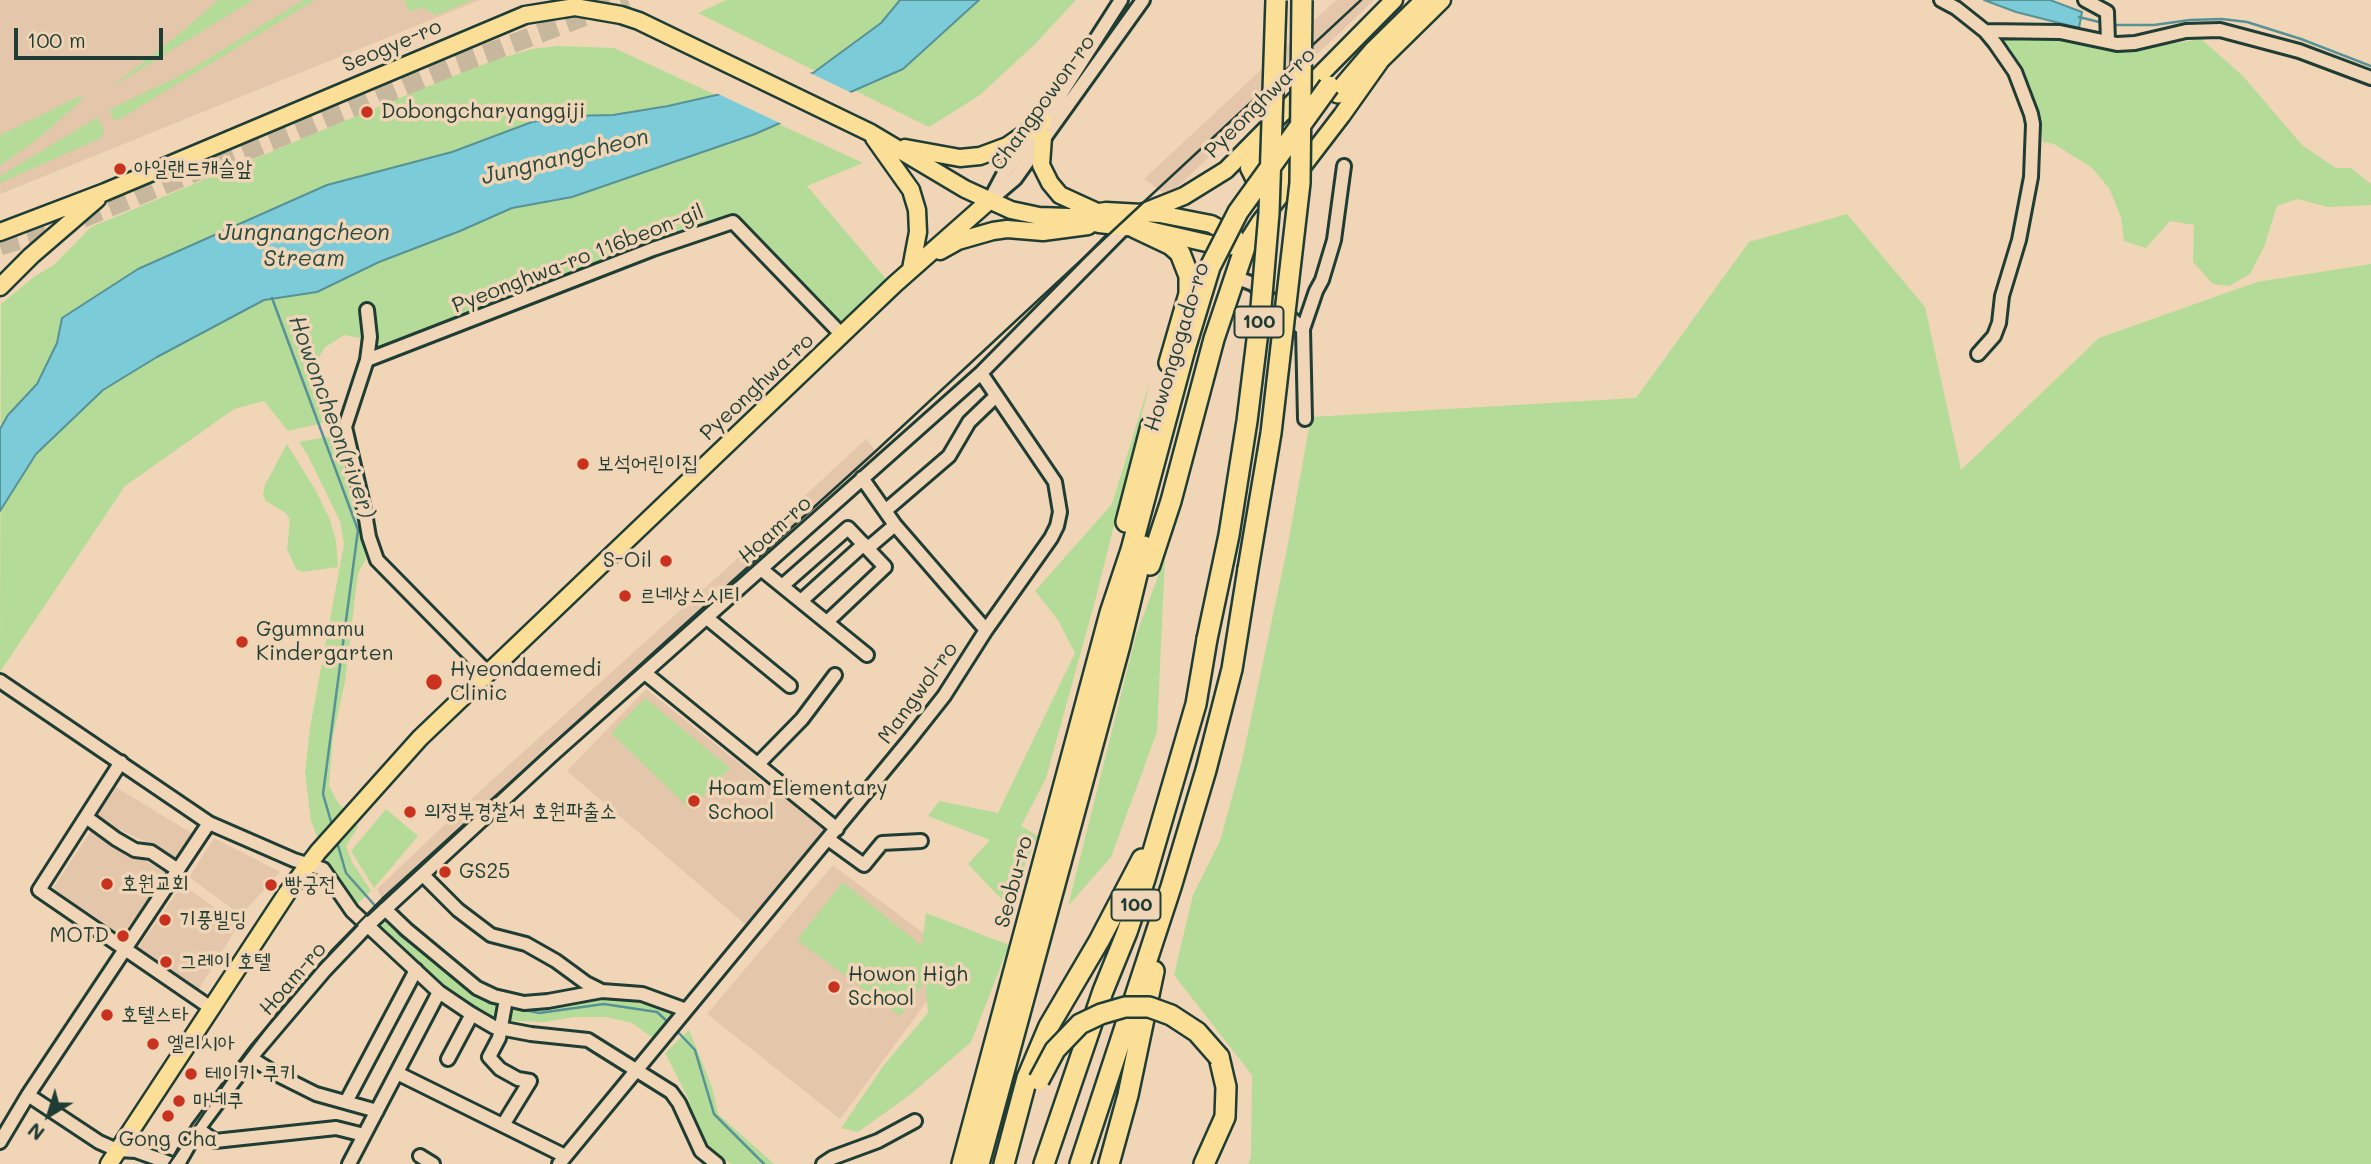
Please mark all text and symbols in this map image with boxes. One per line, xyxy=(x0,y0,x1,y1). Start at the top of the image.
scale bar xyxy=(18,14,166,58)
street label: Seogye-ro xyxy=(339,14,445,78)
text: 100 m xyxy=(27,26,86,53)
street label: Changpowon-ro xyxy=(985,30,1101,176)
street label: Pyeonghwa-ro xyxy=(1199,42,1321,164)
place label: Dobongcharyanggiji xyxy=(381,99,585,125)
marker: Dobongcharyanggiji xyxy=(359,104,375,120)
water label: Jungnangcheon xyxy=(478,123,652,191)
place label: 아일랜드캐슬앞 xyxy=(134,156,252,182)
marker: 아일랜드캐슬앞 xyxy=(112,161,128,177)
street label: Pyeonghwa-ro 116beon-gil xyxy=(449,199,707,319)
water label: Jungnangcheon Stream xyxy=(218,219,390,273)
street label: Howongogado-ro xyxy=(1139,259,1215,435)
road number: 100 xyxy=(1234,306,1284,338)
water label: Howoncheon(river) xyxy=(283,312,381,522)
street label: Pyeonghwa-ro xyxy=(695,328,819,446)
place label: 보석어린이집 xyxy=(597,451,698,477)
marker: 보석어린이집 xyxy=(575,456,591,472)
street label: Hoam-ro xyxy=(733,491,817,569)
place label: S-Oil xyxy=(603,548,652,574)
marker: S-Oil xyxy=(658,553,674,569)
place label: 르네상스시티 xyxy=(639,583,740,609)
marker: 르네상스시티 xyxy=(617,588,633,604)
place label: Ggumnamu Kindergarten xyxy=(256,617,393,667)
marker: Ggumnamu Kindergarten xyxy=(234,634,250,650)
street label: Mangwol-ro xyxy=(873,637,963,749)
place label: Hyeondaemedi Clinic xyxy=(450,657,602,707)
marker: Hyeondaemedi Clinic xyxy=(424,672,444,692)
place label: Hoam Elementary School xyxy=(708,776,887,826)
marker: Hoam Elementary School xyxy=(686,793,702,809)
place label: 의정부경찰서 호원파출소 xyxy=(424,799,617,825)
marker: 의정부경찰서 호원파출소 xyxy=(402,804,418,820)
street label: Seobu-ro xyxy=(990,833,1038,931)
place label: GS25 xyxy=(459,859,510,885)
marker: GS25 xyxy=(437,864,453,880)
place label: 호원교회 xyxy=(121,871,189,897)
place label: 빵궁전 xyxy=(285,872,336,898)
marker: 호원교회 xyxy=(99,876,115,892)
marker: 빵궁전 xyxy=(263,877,279,893)
road number: 100 xyxy=(1112,890,1160,920)
place label: 기풍빌딩 xyxy=(179,907,247,933)
marker: 기풍빌딩 xyxy=(157,912,173,928)
place label: MOTD xyxy=(50,923,109,949)
marker: MOTD xyxy=(115,928,131,944)
street label: Hoam-ro xyxy=(254,937,332,1021)
place label: 그레이 호텔 xyxy=(180,949,271,975)
marker: 그레이 호텔 xyxy=(158,954,174,970)
place label: Howon High School xyxy=(848,962,968,1012)
marker: Howon High School xyxy=(826,979,842,995)
place label: 호텔스타 xyxy=(121,1002,189,1028)
marker: 호텔스타 xyxy=(99,1007,115,1023)
place label: 엘리시아 xyxy=(167,1031,235,1057)
marker: 엘리시아 xyxy=(145,1036,161,1052)
place label: 테이키 쿠키 xyxy=(205,1061,296,1087)
marker: 테이키 쿠키 xyxy=(183,1066,199,1082)
north arrow xyxy=(14,1080,84,1150)
place label: 마네쿠 xyxy=(193,1088,244,1114)
marker: 마네쿠 xyxy=(171,1093,187,1109)
marker: Gong Cha xyxy=(160,1108,176,1124)
text: N xyxy=(22,1118,49,1146)
place label: Gong Cha xyxy=(119,1127,217,1153)

